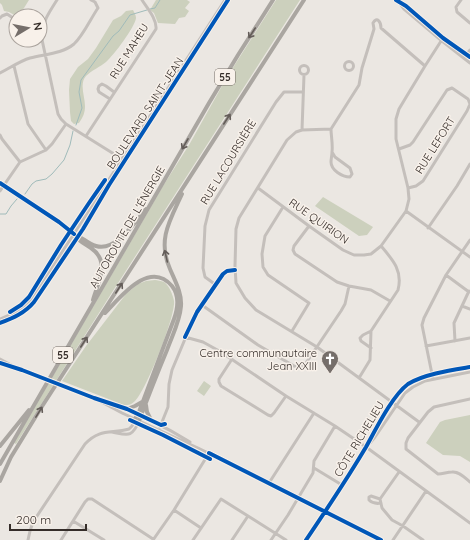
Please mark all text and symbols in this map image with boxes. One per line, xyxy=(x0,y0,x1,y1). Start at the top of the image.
north arrow xyxy=(8,8,48,48)
text: N xyxy=(30,21,45,31)
street label: RUE MAHEU xyxy=(106,21,152,81)
one-way arrow xyxy=(248,27,256,38)
street label: BOULEVARD SAINT-JEAN xyxy=(104,54,186,172)
road number: 55 xyxy=(215,69,235,85)
one-way arrow xyxy=(224,113,232,125)
street label: RUE LEFORT xyxy=(412,113,458,176)
street label: RUE LACOURSIÈRE xyxy=(197,117,259,207)
one-way arrow xyxy=(181,138,189,150)
street label: AUTOROUTE DE L'ÉNERGIE xyxy=(86,163,168,291)
street label: RUE QUIRION xyxy=(286,195,352,247)
one-way arrow xyxy=(161,250,169,263)
one-way arrow xyxy=(115,282,123,294)
one-way arrow xyxy=(80,336,88,347)
place label: Centre communautaire Jean XXIII xyxy=(200,346,317,373)
road number: 55 xyxy=(53,347,73,363)
church icon: Centre communautaire Jean XXIII xyxy=(320,349,340,374)
street label: CÔTE RICHELIEU xyxy=(331,399,387,479)
one-way arrow xyxy=(35,407,43,418)
scale bar xyxy=(10,506,86,532)
text: 200 m xyxy=(16,512,51,527)

